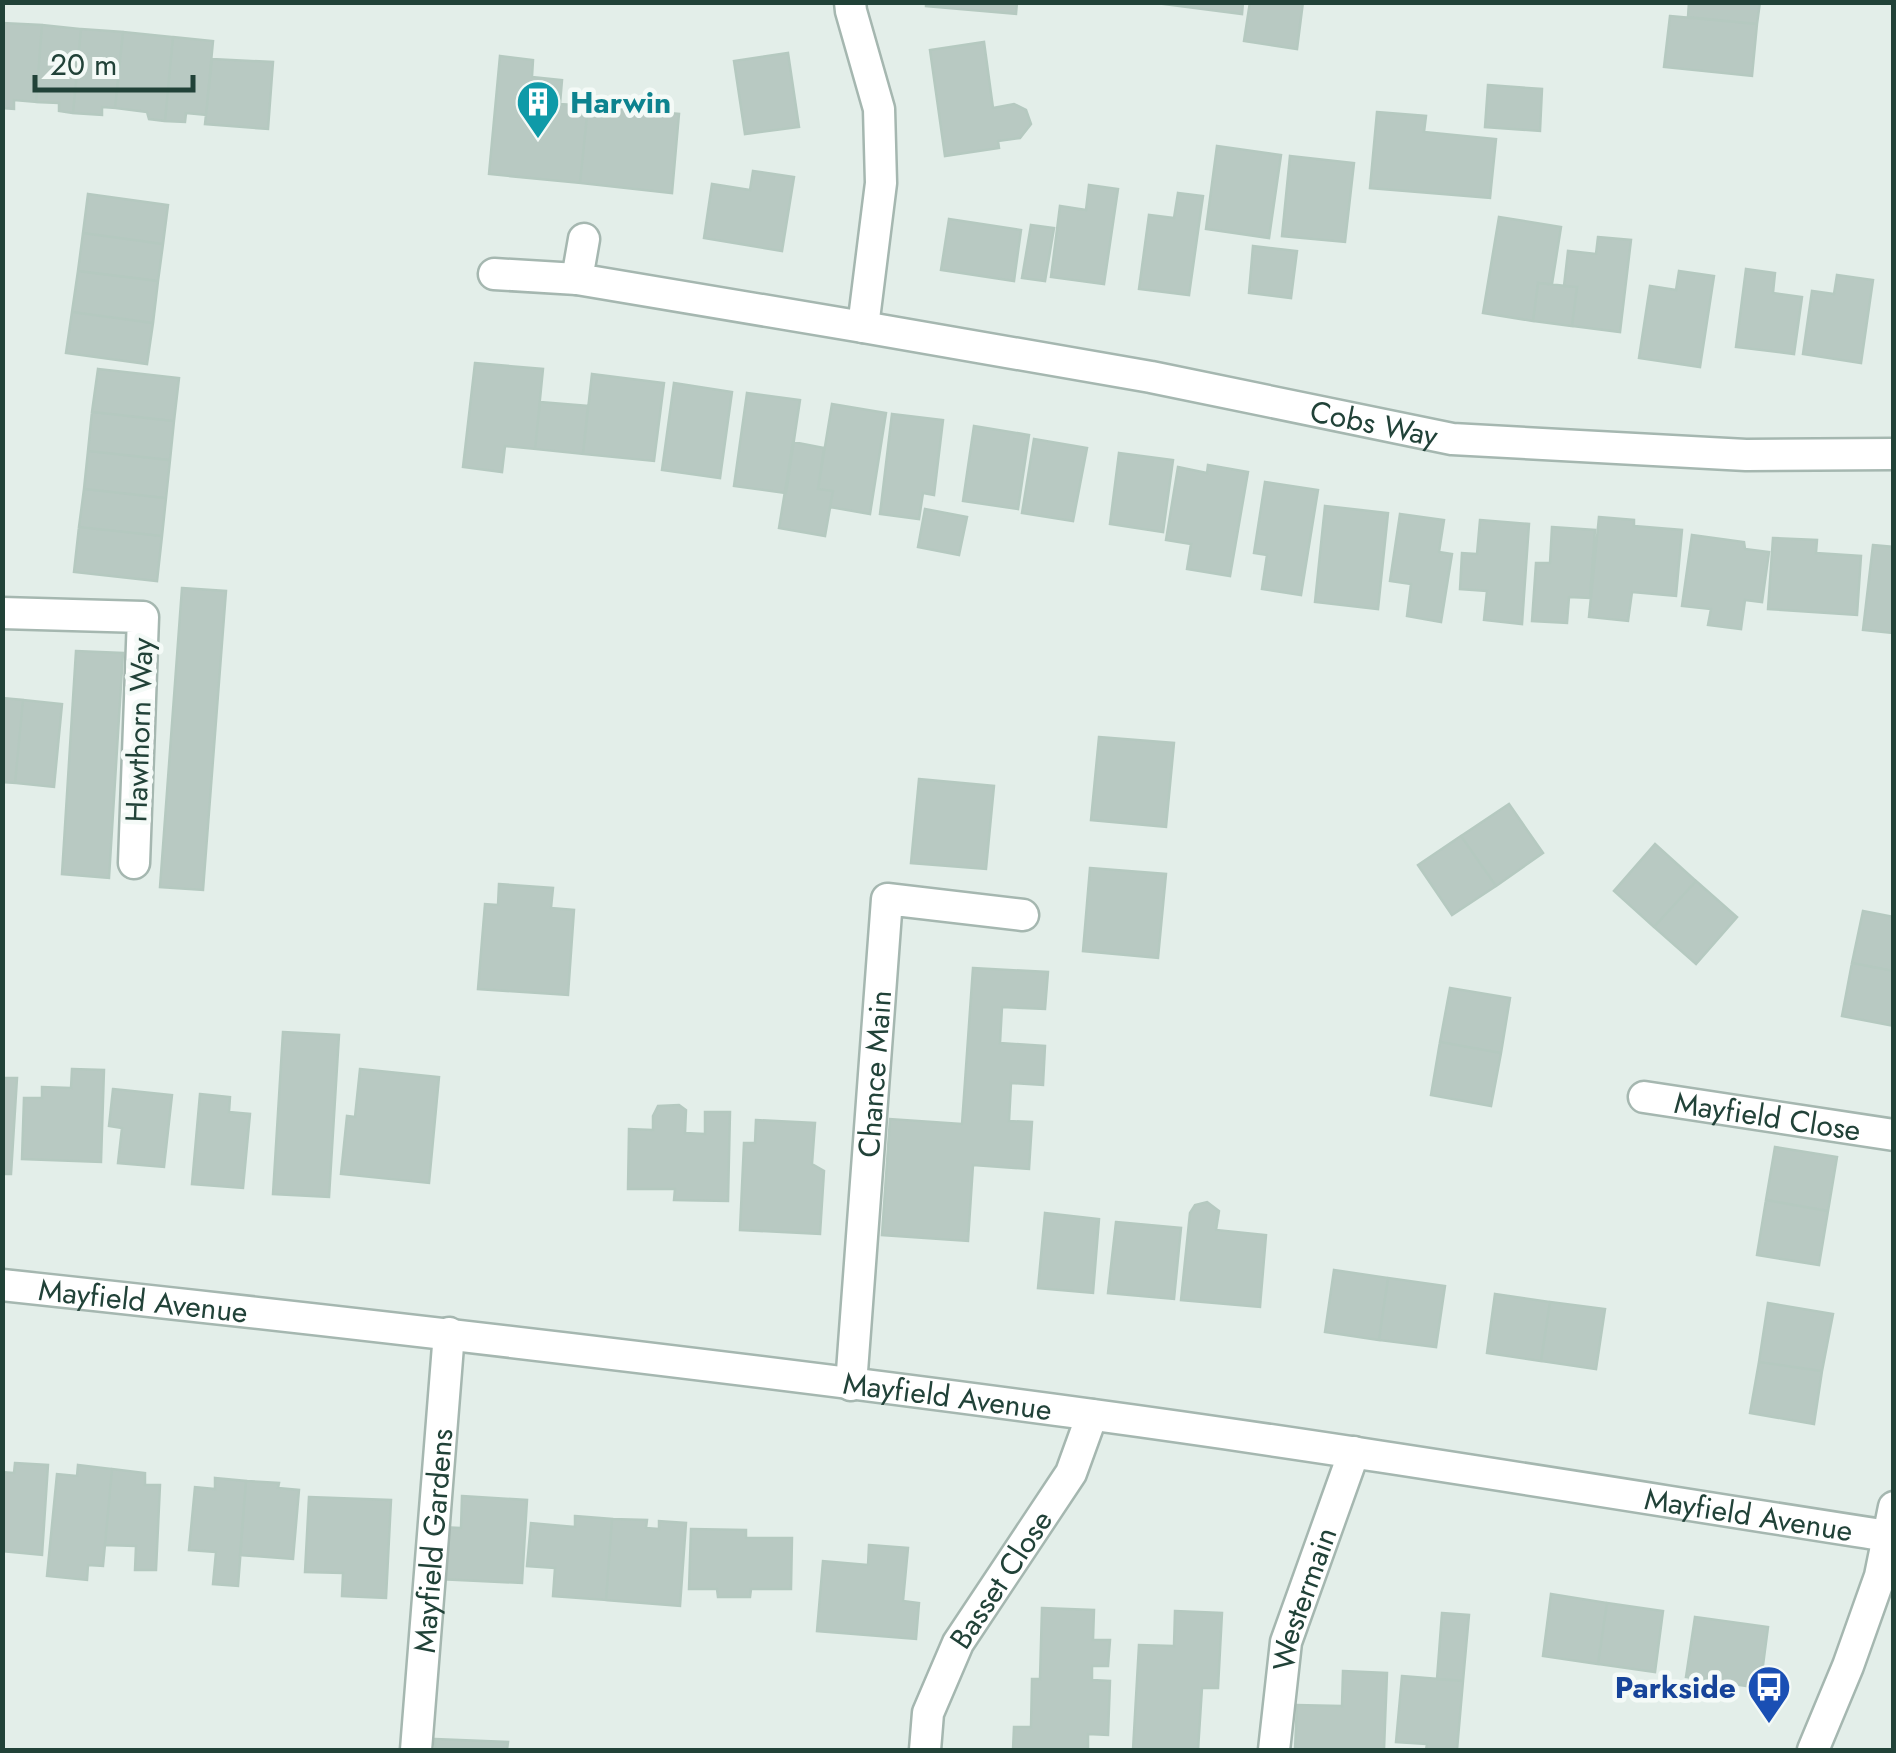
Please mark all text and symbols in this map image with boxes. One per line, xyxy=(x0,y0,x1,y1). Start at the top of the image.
scale bar xyxy=(35,30,192,92)
text: 20 m xyxy=(50,43,117,86)
building icon: Harwin xyxy=(515,79,561,140)
place label: Harwin xyxy=(570,81,671,124)
street label: Cobs Way xyxy=(1306,389,1442,457)
street label: Hawthorn Way xyxy=(114,636,164,823)
street label: Chance Main xyxy=(846,989,902,1159)
street label: Mayfield Close xyxy=(1671,1080,1864,1151)
street label: Mayfield Avenue xyxy=(36,1268,250,1333)
street label: Mayfield Avenue xyxy=(841,1361,1055,1431)
street label: Mayfield Gardens xyxy=(402,1427,463,1655)
street label: Mayfield Avenue xyxy=(1642,1477,1856,1552)
street label: Basset Close xyxy=(939,1501,1062,1657)
street label: Westermain xyxy=(1262,1521,1347,1672)
bus stop icon: Parkside xyxy=(1746,1664,1792,1725)
place label: Parkside xyxy=(1615,1666,1736,1709)

